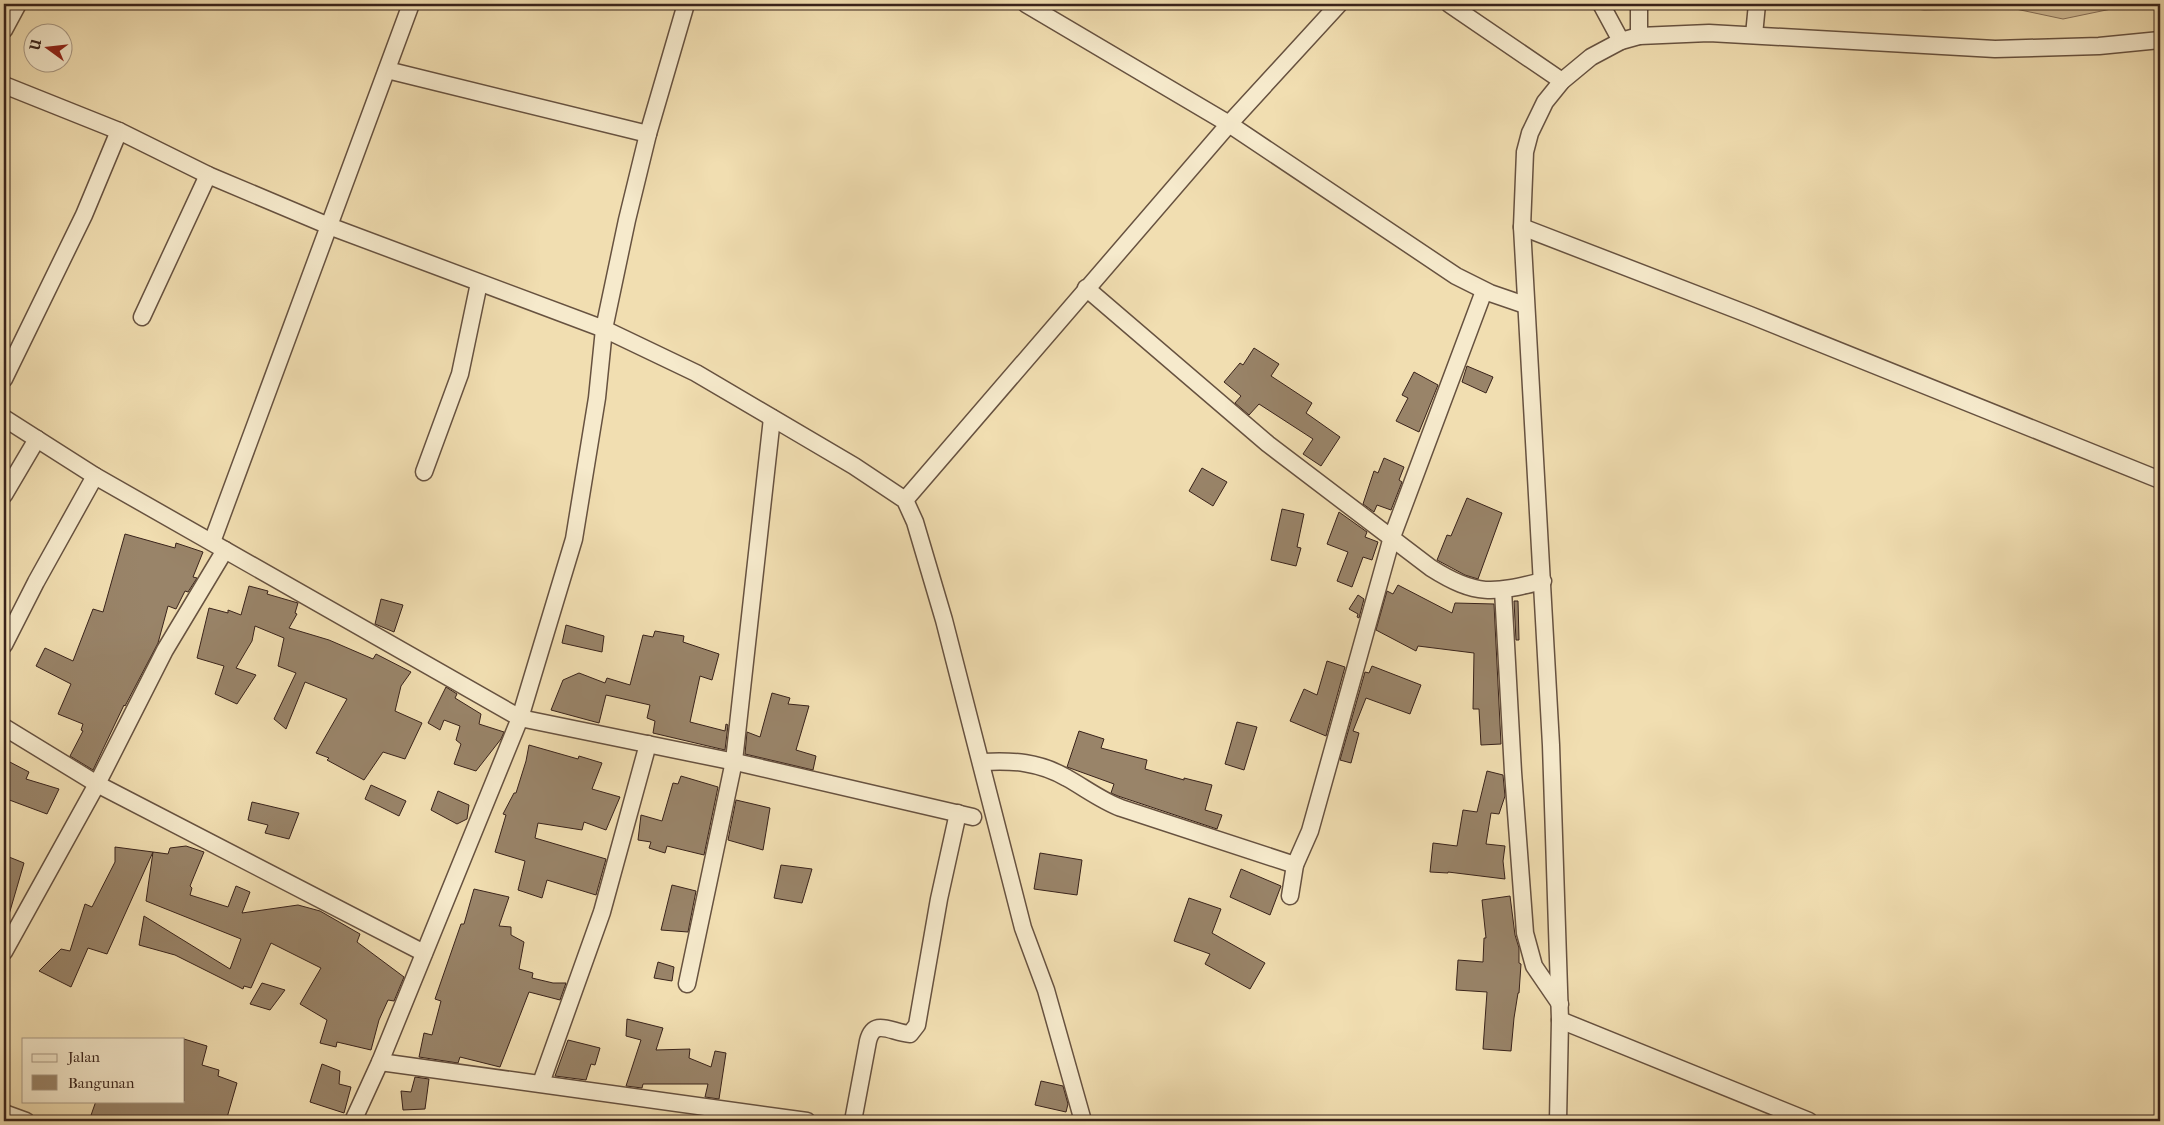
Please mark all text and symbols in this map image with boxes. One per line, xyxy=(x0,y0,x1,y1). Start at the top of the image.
north arrow xyxy=(22,22,72,72)
text: U xyxy=(26,37,46,53)
legend xyxy=(22,1038,185,1102)
text: Jalan xyxy=(67,1048,100,1066)
text: Bangunan xyxy=(68,1074,135,1092)

